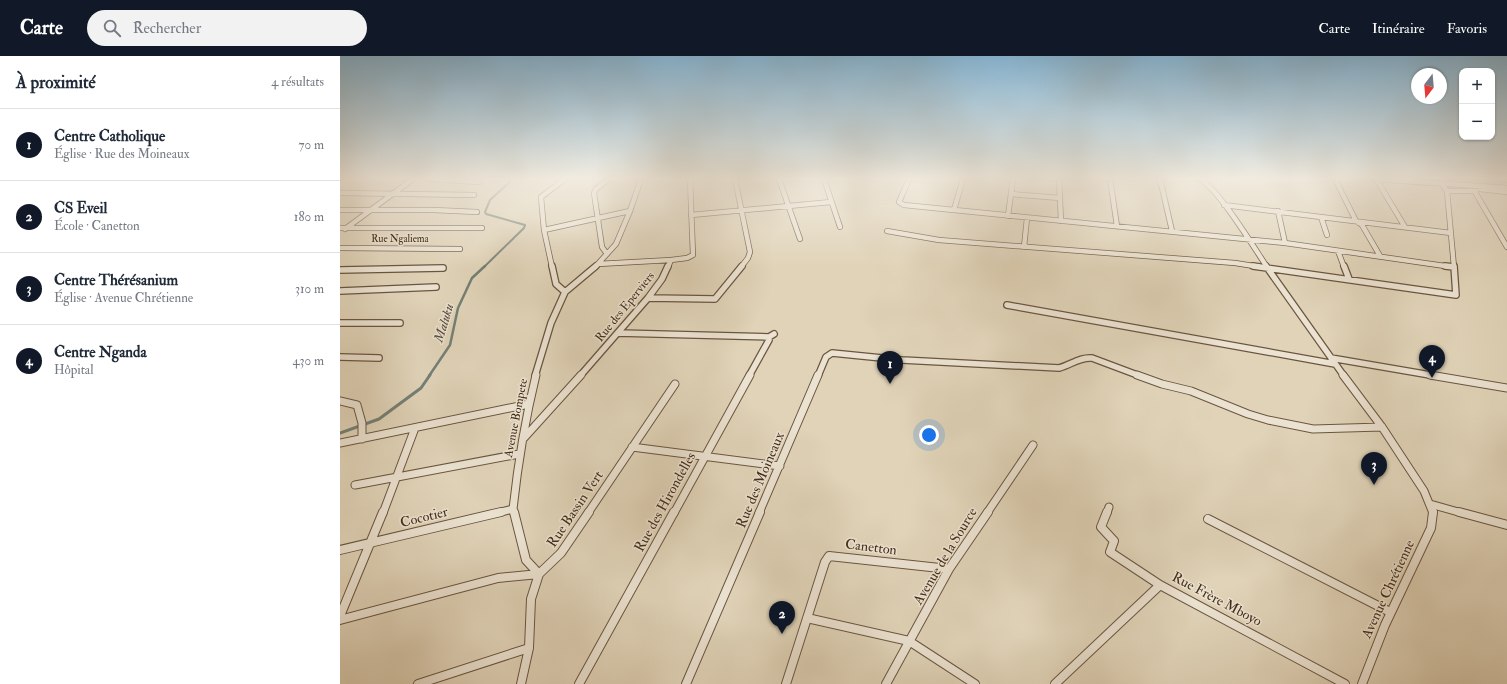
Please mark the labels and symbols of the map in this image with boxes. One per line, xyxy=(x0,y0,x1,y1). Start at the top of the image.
north arrow xyxy=(1411,68,1447,104)
street label: Rue Ngaliema xyxy=(371,233,430,245)
street label: Rue des Eperviers xyxy=(592,269,658,345)
water label: Maluku xyxy=(430,302,457,345)
pin: 4 xyxy=(1419,345,1445,378)
pin: 1 xyxy=(877,351,903,384)
street label: Avenue Bompete xyxy=(501,377,531,460)
your location xyxy=(919,425,939,445)
street label: Rue des Moineaux xyxy=(732,429,788,530)
street label: Rue des Hirondelles xyxy=(631,449,699,555)
pin: 3 xyxy=(1361,452,1387,485)
street label: Rue Bassin Vert xyxy=(543,467,607,551)
street label: Cocotier xyxy=(398,503,450,531)
street label: Avenue de la Source xyxy=(909,504,981,608)
street label: Canetton xyxy=(844,535,898,559)
street label: Avenue Chrétienne xyxy=(1357,537,1418,642)
street label: Rue Frère Mboyo xyxy=(1169,568,1265,631)
pin: 2 xyxy=(769,601,795,634)

